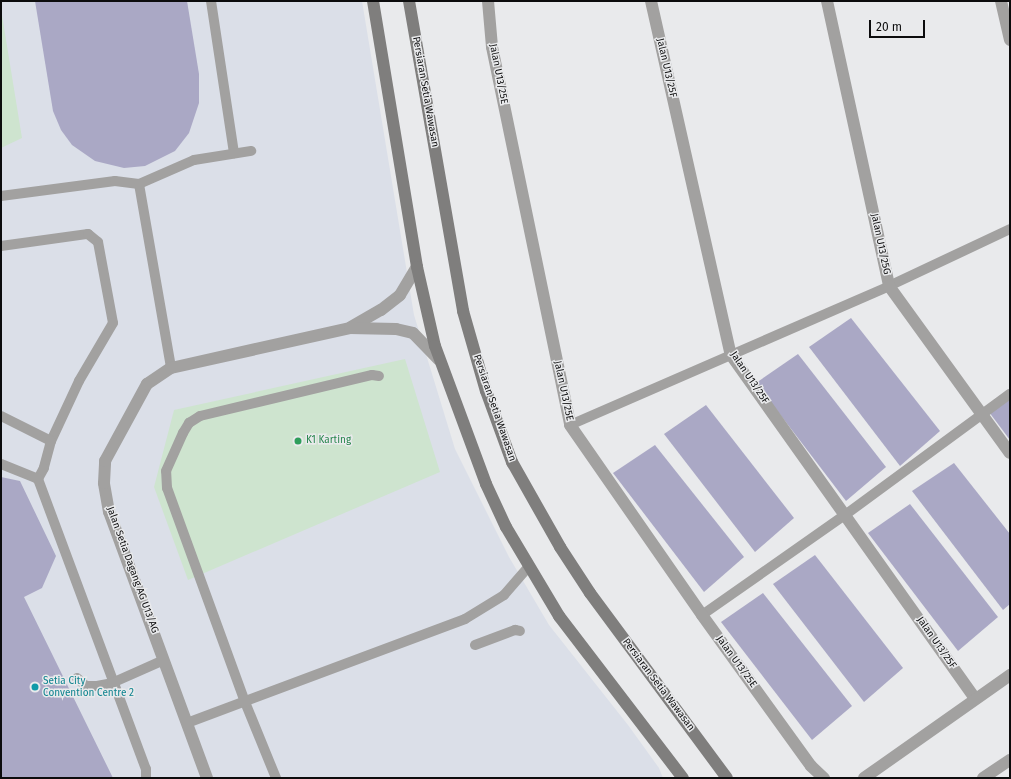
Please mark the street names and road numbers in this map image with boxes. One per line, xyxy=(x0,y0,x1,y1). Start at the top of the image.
street label: Persiaran Setia Wawasan xyxy=(409,36,441,148)
street label: Jalan U13/25F xyxy=(653,37,679,99)
street label: Jalan U13/25E xyxy=(486,43,510,105)
street label: Jalan U13/25G xyxy=(868,212,892,276)
street label: Jalan U13/25F xyxy=(727,350,771,406)
street label: Persiaran Setia Wawasan xyxy=(470,353,518,463)
street label: Jalan U13/25E xyxy=(551,360,575,422)
street label: Jalan Setia Dagang AG U13/AG xyxy=(104,505,160,635)
street label: Jalan U13/25F xyxy=(914,615,958,671)
street label: Jalan U13/25E xyxy=(713,634,759,690)
street label: Persiaran Setia Wawasan xyxy=(619,637,697,733)

